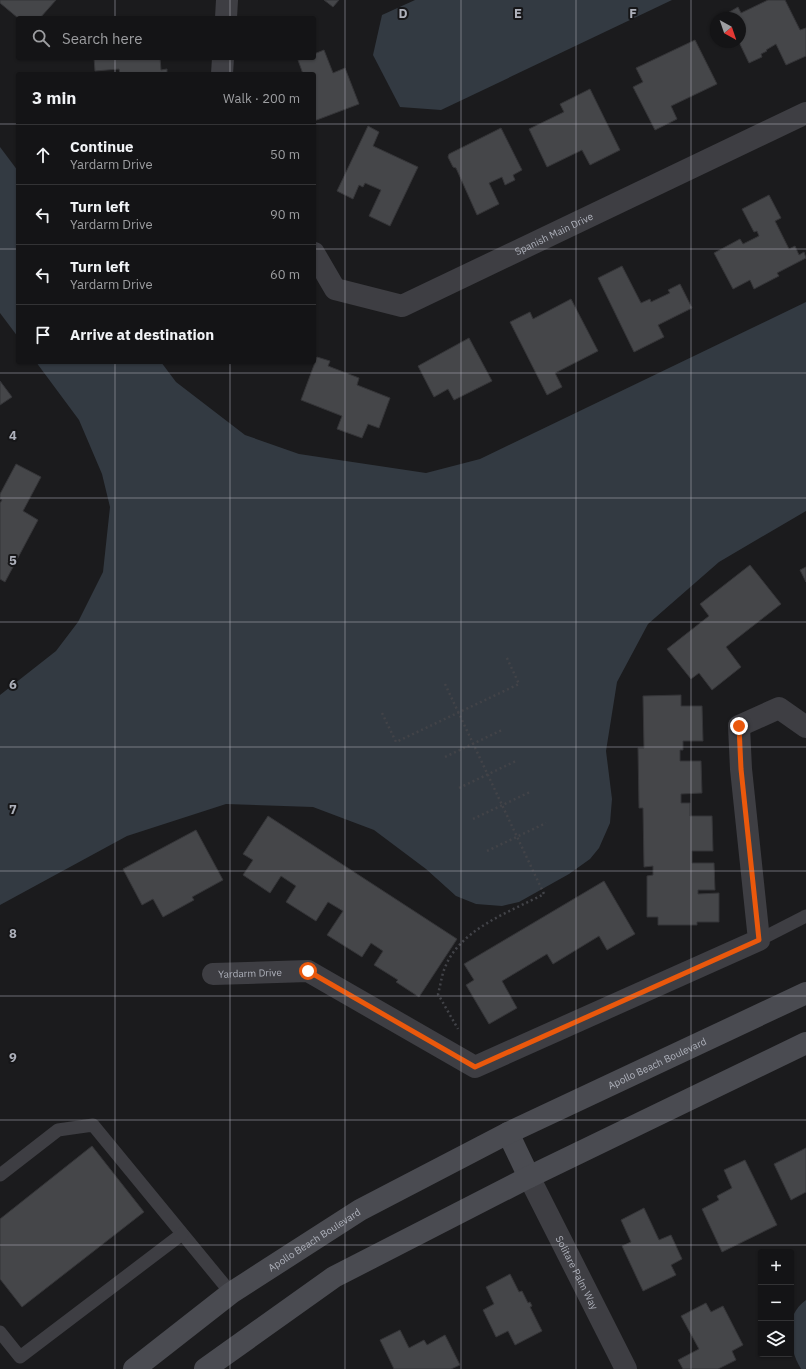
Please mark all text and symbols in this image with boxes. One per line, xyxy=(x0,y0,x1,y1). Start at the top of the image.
text: D xyxy=(398,5,408,22)
text: E xyxy=(514,5,522,22)
text: F xyxy=(629,5,637,22)
north arrow xyxy=(710,12,746,48)
search box xyxy=(16,16,316,60)
icon: search xyxy=(30,27,52,49)
text: Search here xyxy=(62,29,142,48)
text: 3 min xyxy=(32,87,76,109)
text: Walk · 200 m xyxy=(223,90,300,107)
text: Continue xyxy=(70,137,134,156)
icon: ahead xyxy=(32,144,54,166)
text: 50 m xyxy=(270,146,300,163)
text: Yardarm Drive xyxy=(70,156,153,173)
text: Turn left xyxy=(70,197,130,216)
icon: left xyxy=(32,204,54,226)
text: 90 m xyxy=(270,206,300,223)
street label: Spanish Main Drive xyxy=(512,209,596,258)
text: Yardarm Drive xyxy=(70,216,153,233)
text: Turn left xyxy=(70,257,130,276)
icon: left xyxy=(32,264,54,286)
text: 60 m xyxy=(270,266,300,283)
text: Yardarm Drive xyxy=(70,276,153,293)
icon: arrive xyxy=(32,324,54,346)
text: Arrive at destination xyxy=(70,325,214,344)
text: 4 xyxy=(9,427,17,444)
text: 5 xyxy=(9,552,17,569)
text: 6 xyxy=(9,676,17,693)
route end xyxy=(730,717,748,735)
text: 7 xyxy=(9,801,17,818)
text: 8 xyxy=(9,925,17,942)
route start xyxy=(299,962,317,980)
street label: Yardarm Drive xyxy=(218,965,282,980)
street label: Apollo Beach Boulevard xyxy=(606,1034,708,1092)
text: 9 xyxy=(9,1049,17,1066)
street label: Apollo Beach Boulevard xyxy=(265,1205,363,1274)
street label: Solitare Palm Way xyxy=(553,1233,601,1312)
map controls xyxy=(758,1249,794,1357)
button: + xyxy=(758,1249,794,1285)
button: − xyxy=(758,1285,794,1321)
button: layers xyxy=(758,1321,794,1357)

